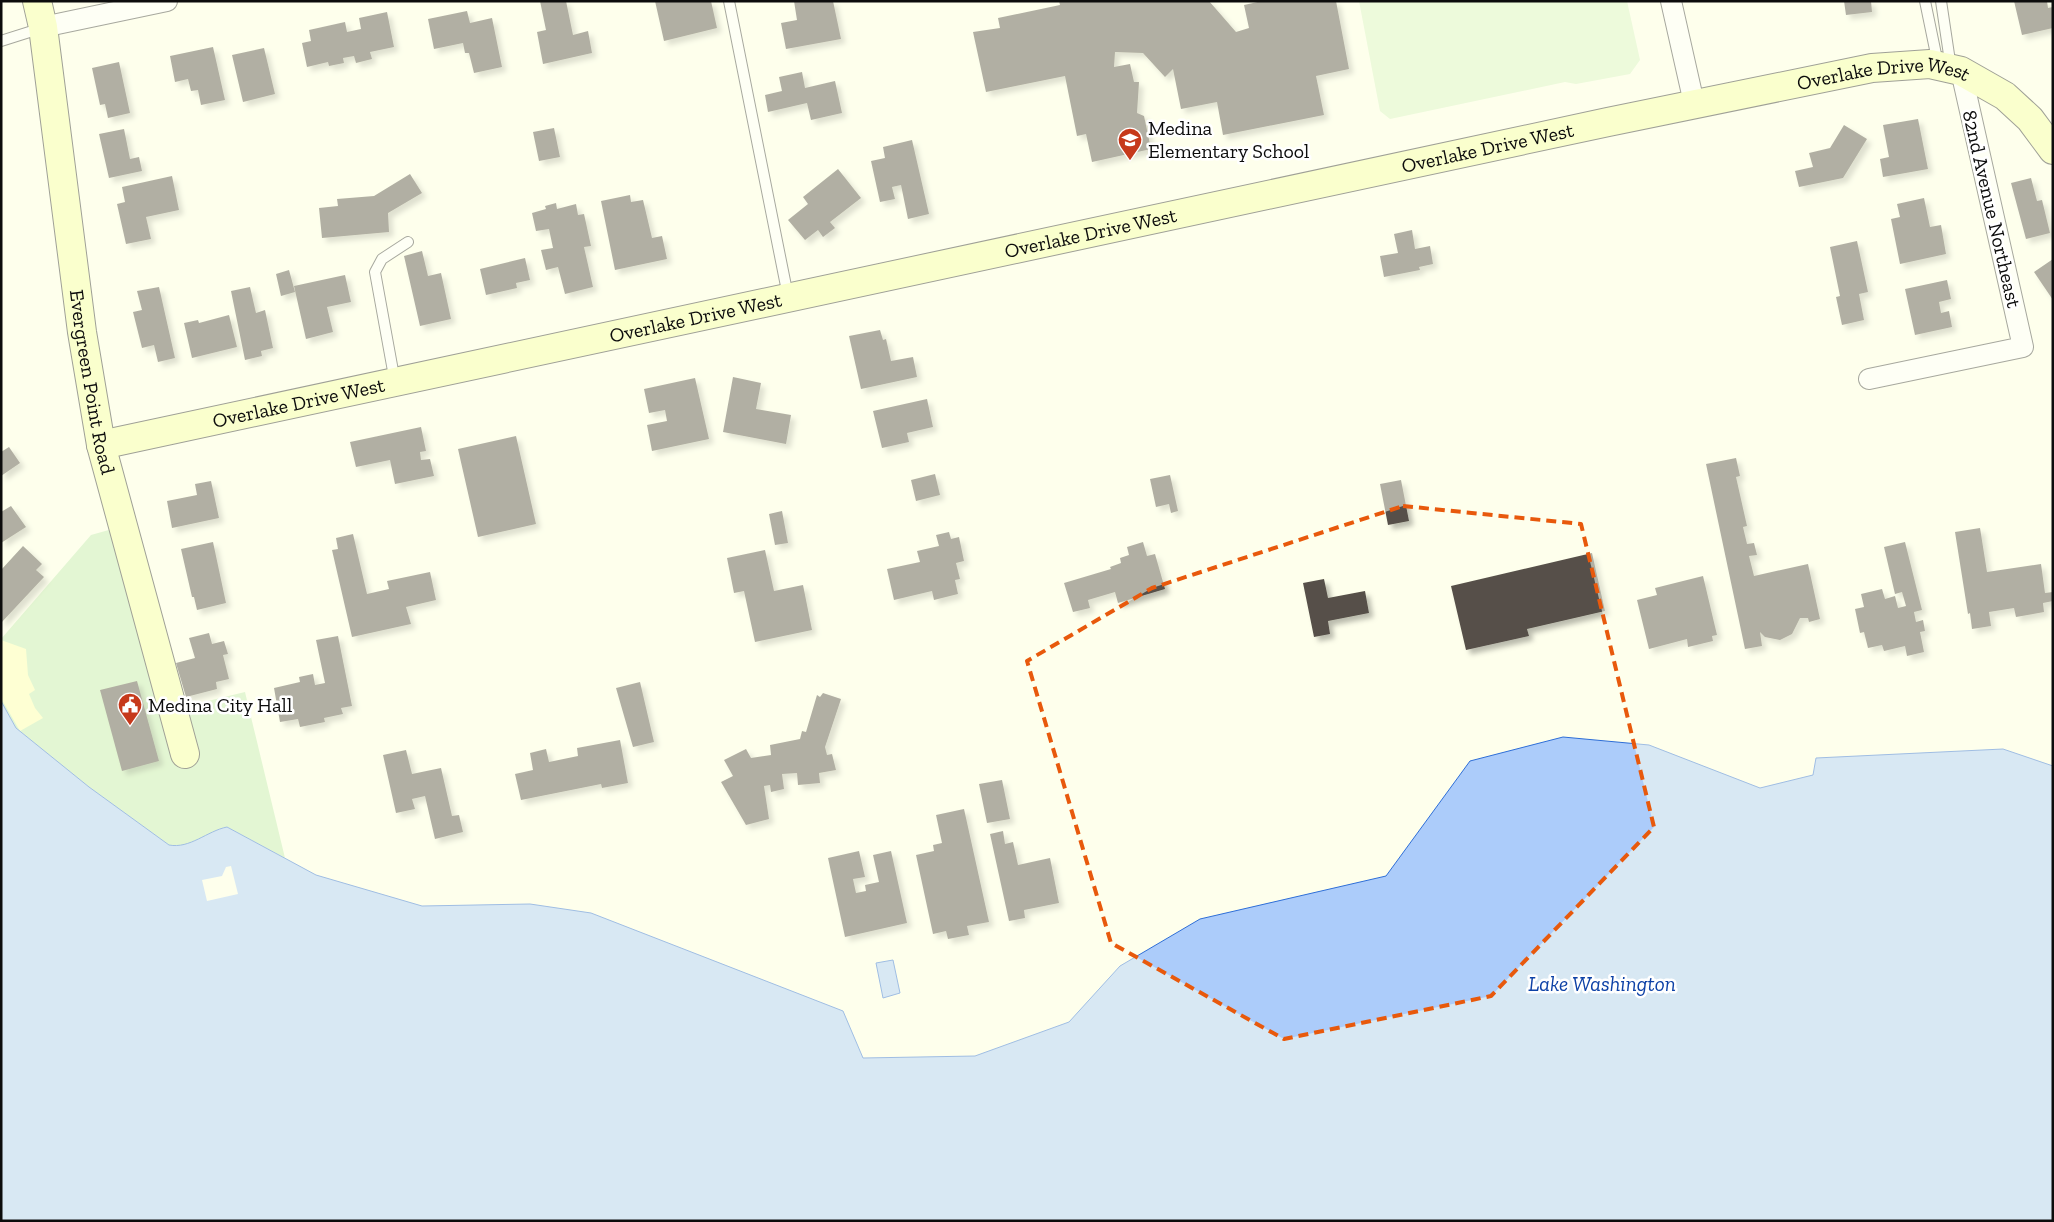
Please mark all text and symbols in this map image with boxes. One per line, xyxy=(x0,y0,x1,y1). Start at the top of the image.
street label: Overlake Drive West xyxy=(1795,52,1975,95)
street label: 82nd Avenue Northeast xyxy=(1958,108,2027,311)
place label: Medina Elementary School xyxy=(1148,116,1309,163)
street label: Overlake Drive West xyxy=(1399,118,1576,178)
school or university icon: Medina Elementary School xyxy=(1117,127,1143,161)
street label: Overlake Drive West xyxy=(1002,203,1179,263)
street label: Overlake Drive West xyxy=(607,287,784,348)
street label: Evergreen Point Road xyxy=(65,288,120,477)
street label: Overlake Drive West xyxy=(210,372,387,433)
public building icon: Medina City Hall xyxy=(117,692,143,726)
place label: Medina City Hall xyxy=(148,693,292,717)
water label: Lake Washington xyxy=(1528,971,1676,996)

